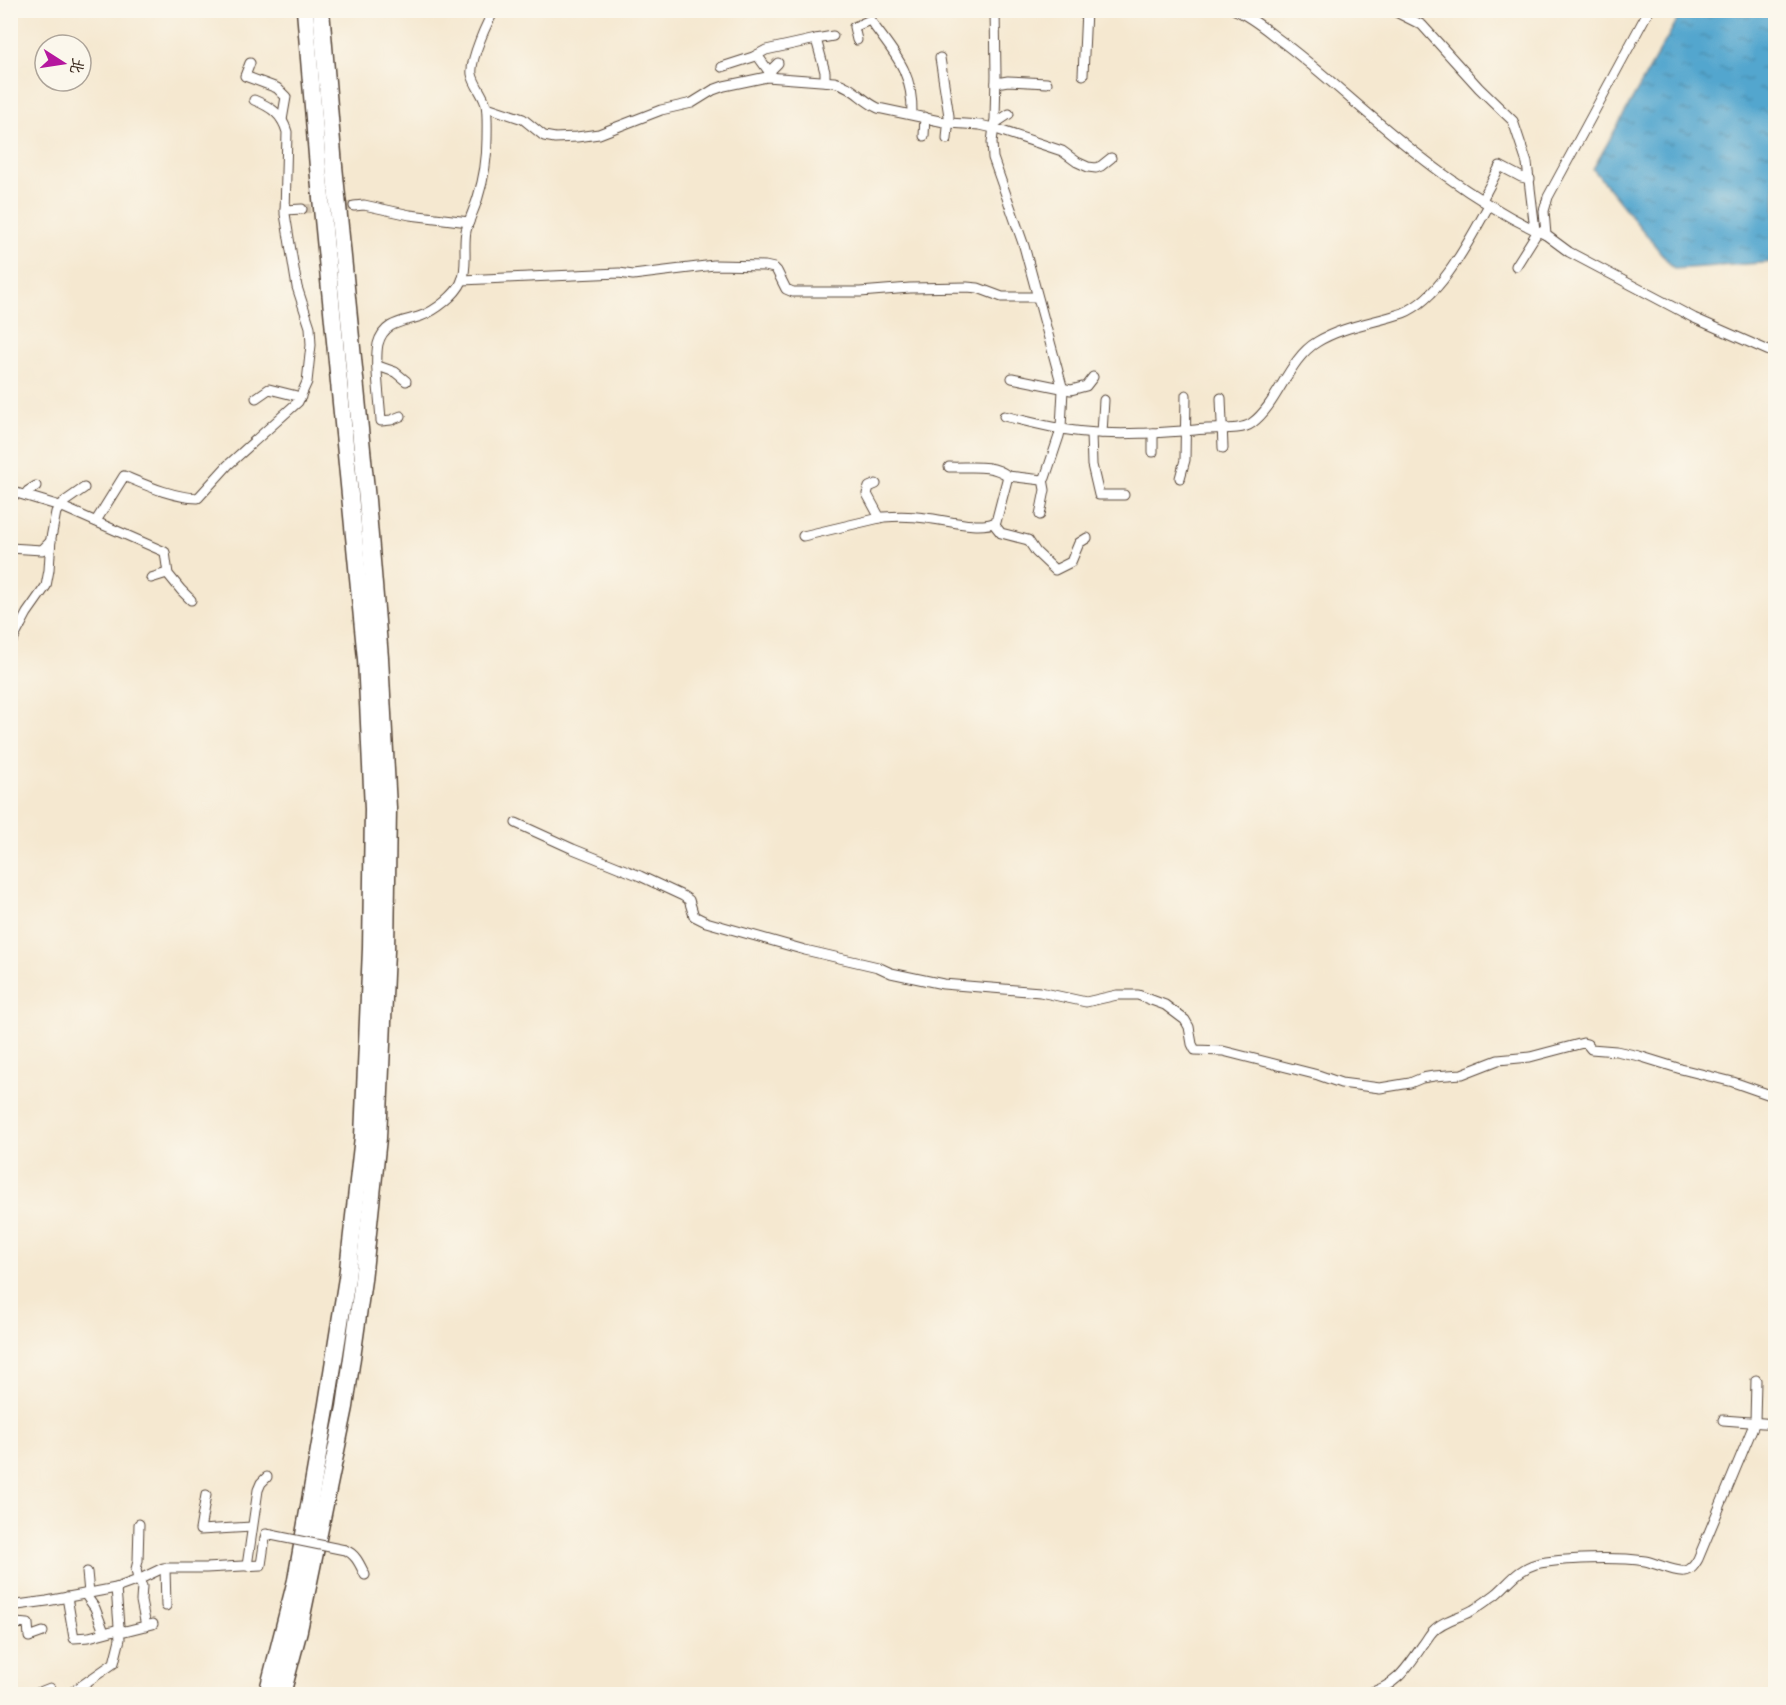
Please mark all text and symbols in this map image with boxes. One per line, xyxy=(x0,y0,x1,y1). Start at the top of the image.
north arrow xyxy=(33,33,93,93)
text: 北 xyxy=(65,56,90,76)

